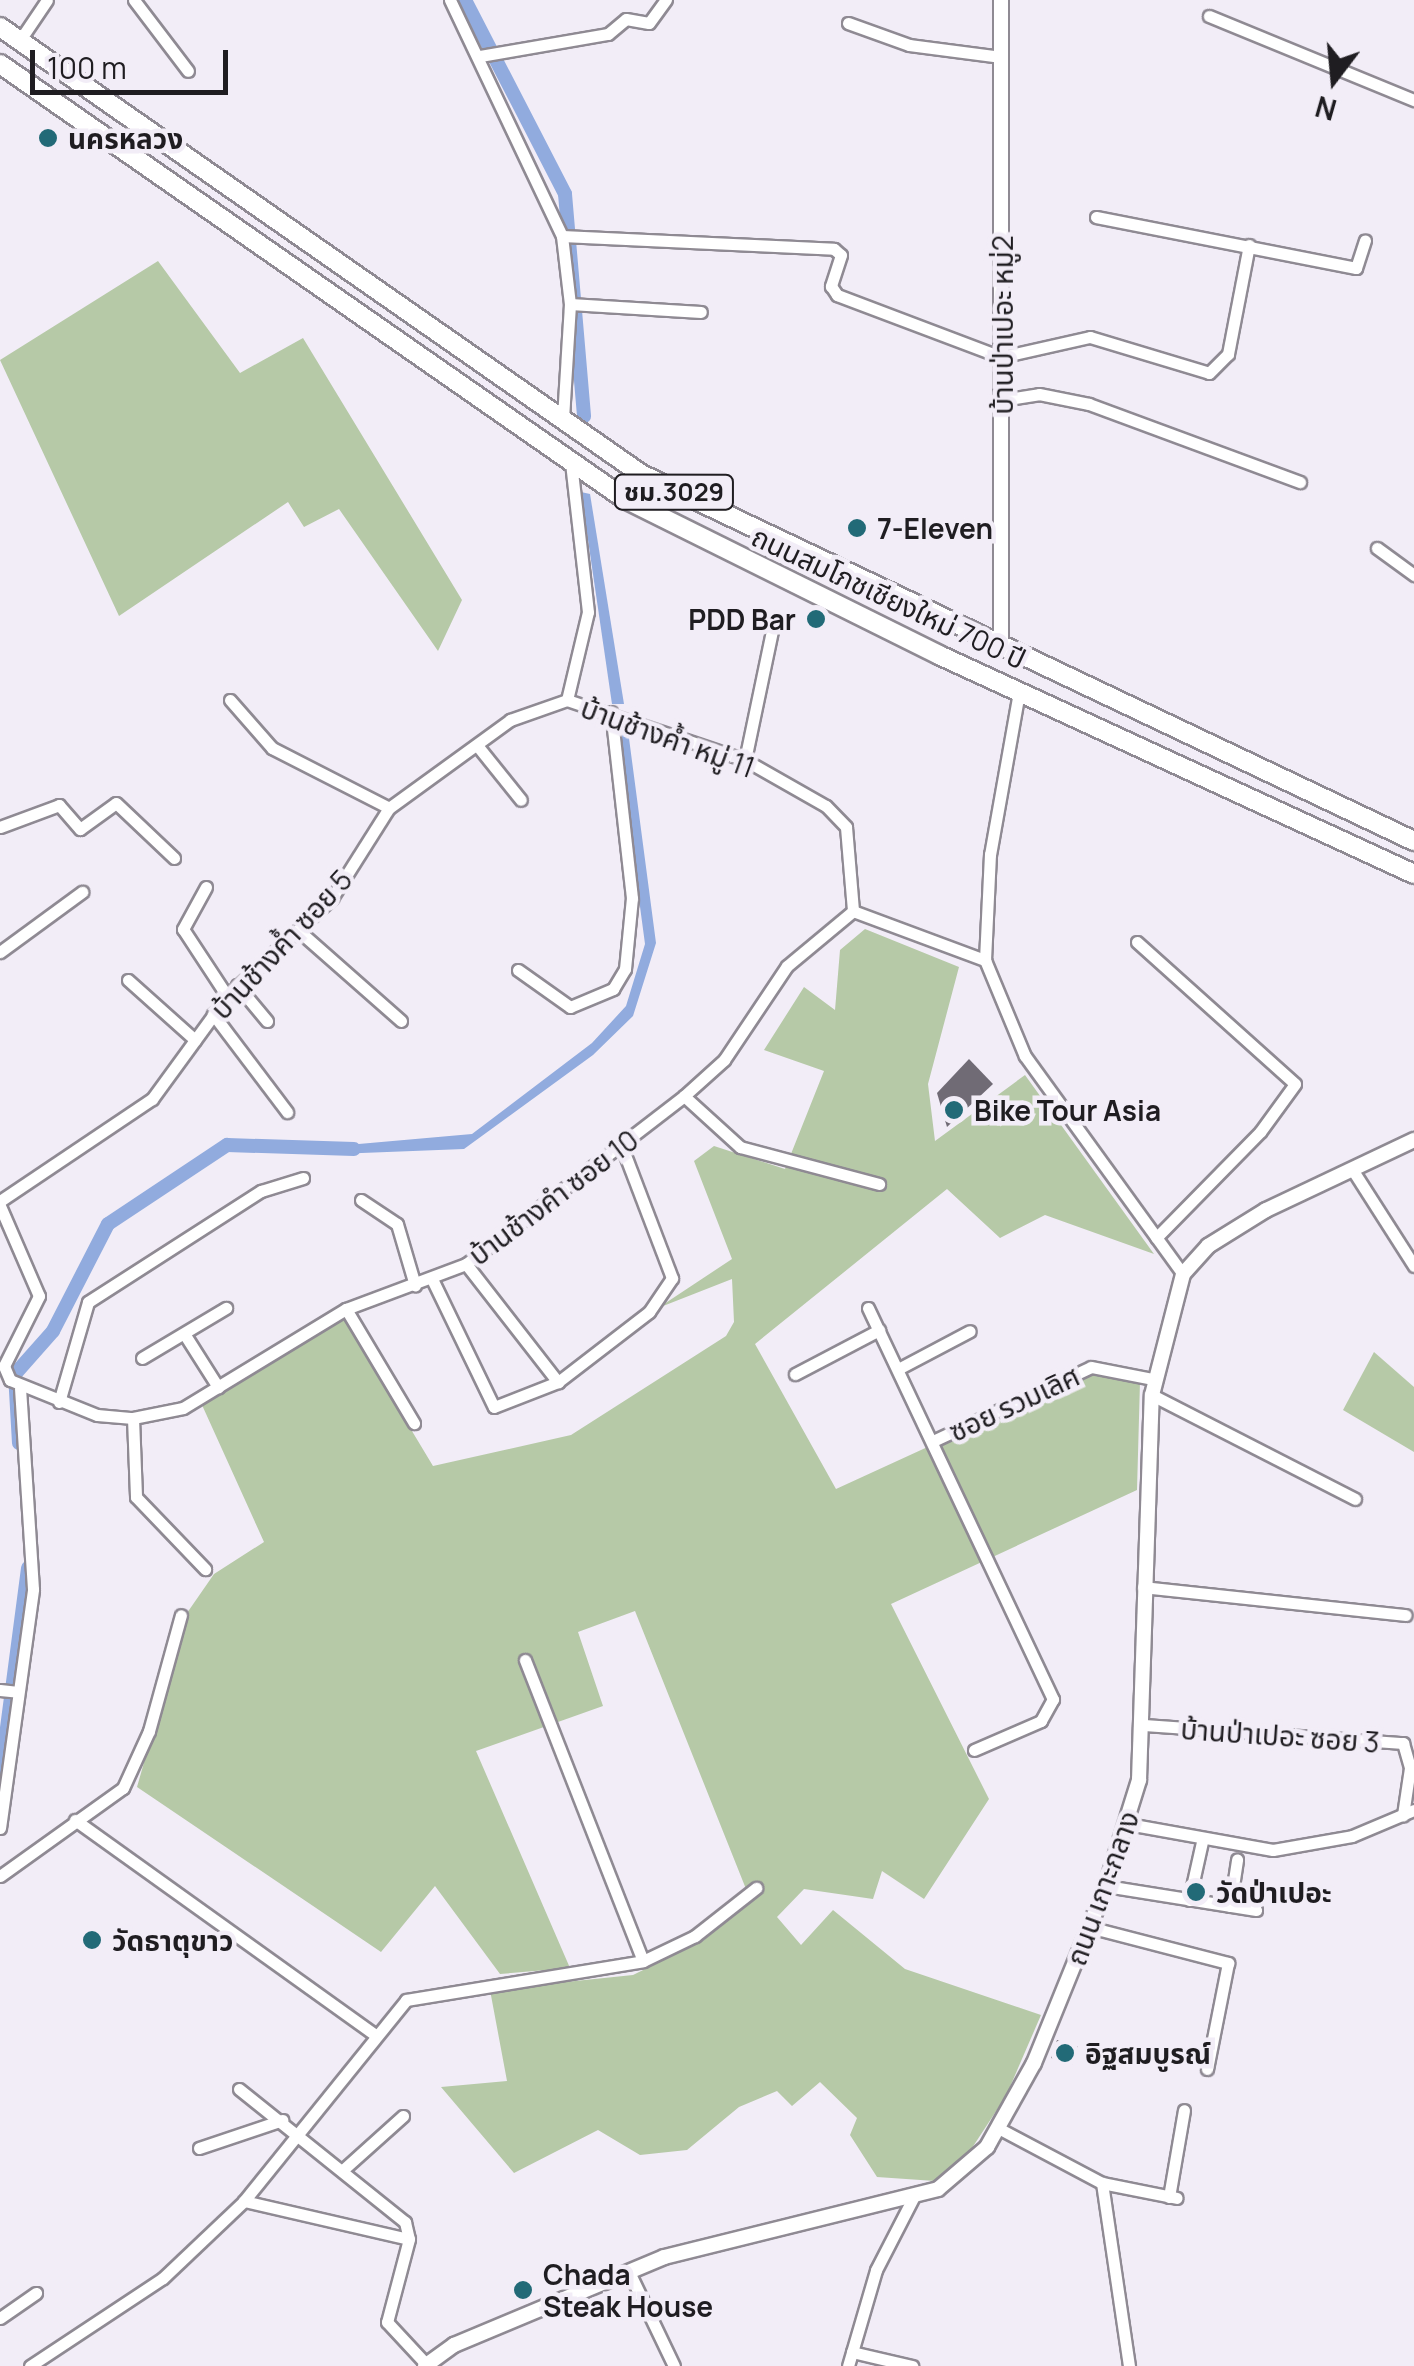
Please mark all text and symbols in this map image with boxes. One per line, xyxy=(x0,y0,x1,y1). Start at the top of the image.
scale bar xyxy=(35,30,232,92)
north arrow xyxy=(1284,30,1384,130)
text: 100 m xyxy=(47,47,127,88)
text: N xyxy=(1311,88,1341,130)
place label: นครหลวง xyxy=(68,121,183,155)
marker: นครหลวง xyxy=(37,127,59,149)
street label: บ้านป่าเปอะ หมู่2 xyxy=(985,235,1019,415)
road number: ชม.3029 xyxy=(612,472,736,512)
place label: 7-Eleven xyxy=(877,511,993,545)
marker: 7-Eleven xyxy=(846,517,868,539)
street label: ถนนสมโภชเชียงใหม่ 700 ปี xyxy=(747,519,1031,675)
place label: PDD Bar xyxy=(688,602,796,636)
marker: PDD Bar xyxy=(805,608,827,630)
street label: บ้านช้างค้ำ หมู่ 11 xyxy=(577,690,759,784)
street label: บ้านช้างค้ำ ซอย 5 xyxy=(203,863,359,1025)
place label: Bike Tour Asia xyxy=(974,1093,1161,1127)
marker: Bike Tour Asia xyxy=(943,1099,965,1121)
street label: บ้านช้างคำ ซอย 10 xyxy=(462,1122,644,1272)
street label: ซอย รวมเลิศ xyxy=(943,1358,1085,1448)
street label: บ้านป่าเปอะ ซอย 3 xyxy=(1180,1711,1380,1759)
street label: ถนน เกาะกลาง xyxy=(1059,1806,1145,1970)
place label: วัดป่าเปอะ xyxy=(1216,1875,1332,1909)
marker: วัดป่าเปอะ xyxy=(1185,1881,1207,1903)
place label: วัดธาตุขาว xyxy=(112,1923,233,1957)
marker: วัดธาตุขาว xyxy=(81,1929,103,1951)
place label: อิฐสมบูรณ์ xyxy=(1085,2036,1211,2070)
marker: อิฐสมบูรณ์ xyxy=(1054,2042,1076,2064)
place label: Chada Steak House xyxy=(543,2257,713,2323)
marker: Chada Steak House xyxy=(512,2279,534,2301)

